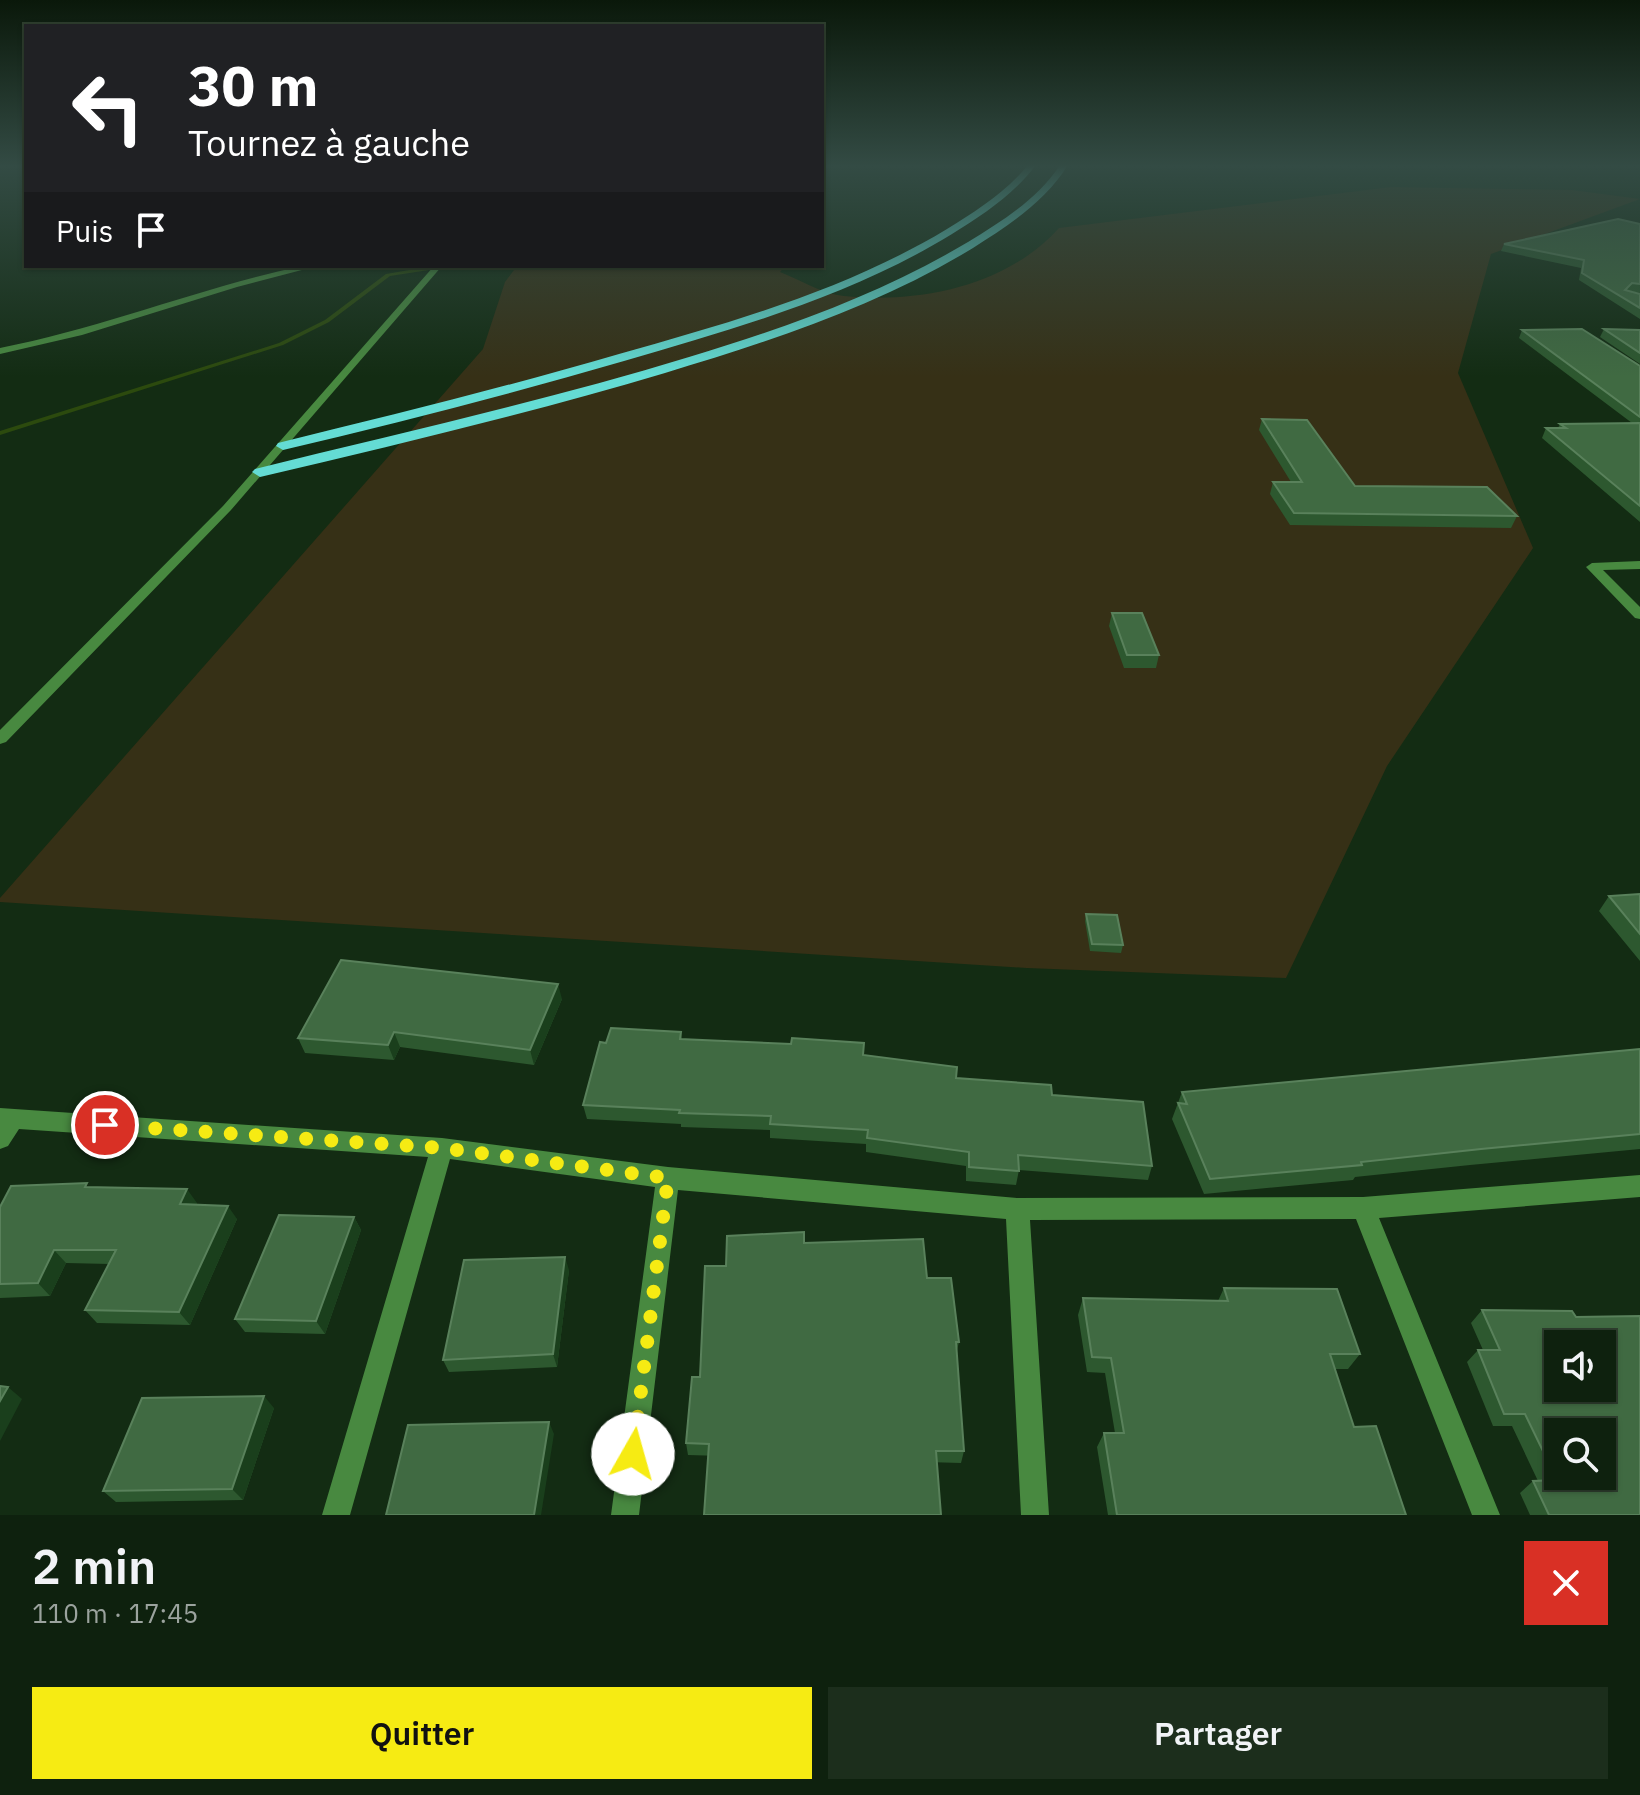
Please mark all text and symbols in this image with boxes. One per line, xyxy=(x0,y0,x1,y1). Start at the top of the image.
text: 30 m xyxy=(188,49,318,121)
icon: left xyxy=(56,56,160,160)
text: Tournez à gauche xyxy=(188,119,470,166)
icon: arrive xyxy=(129,208,173,252)
text: Puis xyxy=(56,211,113,250)
pin xyxy=(71,1091,139,1159)
icon: arrive xyxy=(83,1103,127,1147)
map controls xyxy=(1544,1330,1616,1490)
button: sound xyxy=(1544,1330,1616,1402)
position arrow xyxy=(591,1412,675,1496)
button: search xyxy=(1544,1418,1616,1490)
text: 2 min xyxy=(32,1535,156,1597)
button: close xyxy=(1524,1541,1608,1625)
text: 110 m · 17:45 xyxy=(32,1596,198,1630)
button: Quitter xyxy=(32,1687,812,1779)
button: Partager xyxy=(828,1687,1608,1779)

